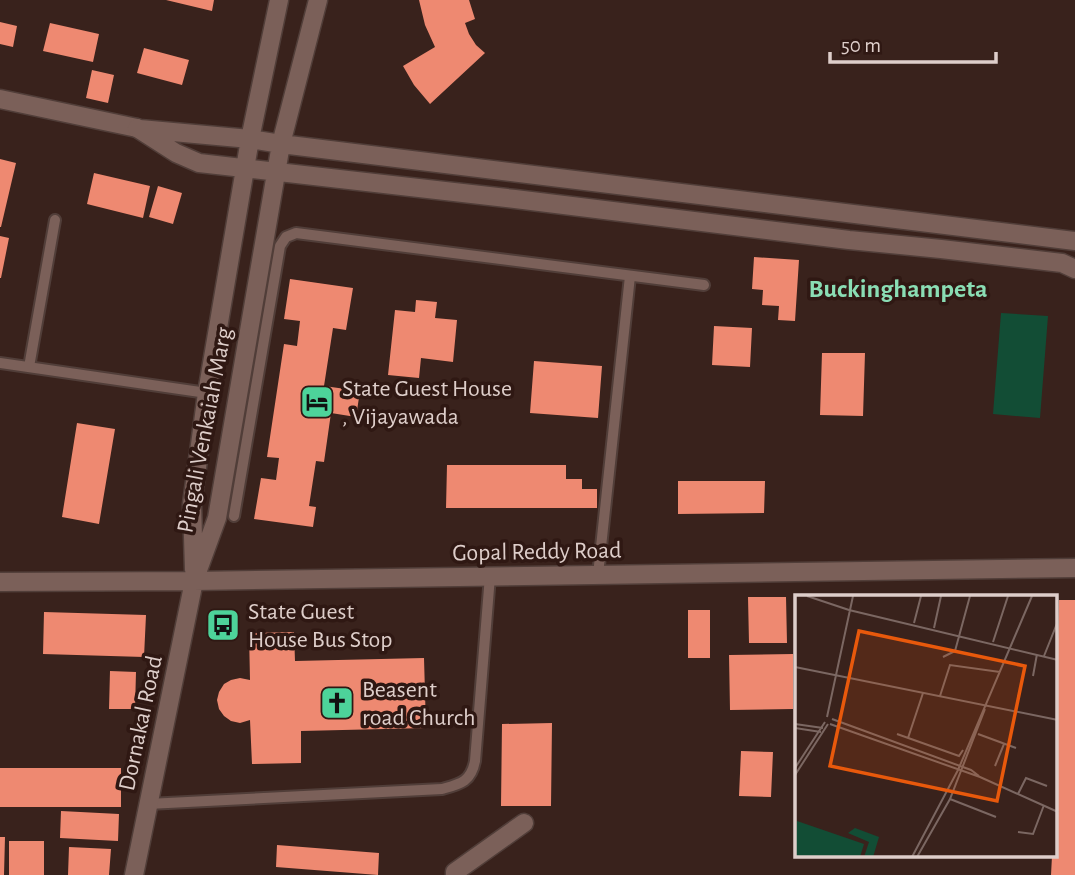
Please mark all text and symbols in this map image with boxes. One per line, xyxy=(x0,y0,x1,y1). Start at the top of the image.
scale bar xyxy=(830,21,996,65)
text: 50 m xyxy=(841,35,881,56)
district label: Buckinghampeta xyxy=(808,276,988,302)
street label: Pingali Venkaiah Marg xyxy=(173,325,237,535)
place label: State Guest House , Vijayawada xyxy=(342,377,512,429)
hotel icon: State Guest House , Vijayawada xyxy=(298,383,336,421)
street label: Gopal Reddy Road xyxy=(452,539,622,565)
inset map xyxy=(795,595,1058,858)
place label: State Guest House Bus Stop xyxy=(248,600,392,652)
bus stop icon: State Guest House Bus Stop xyxy=(204,606,242,644)
street label: Dornakal Road xyxy=(115,653,167,793)
place label: Beasent road Church xyxy=(362,678,475,730)
church icon: Beasent road Church xyxy=(318,684,356,722)

